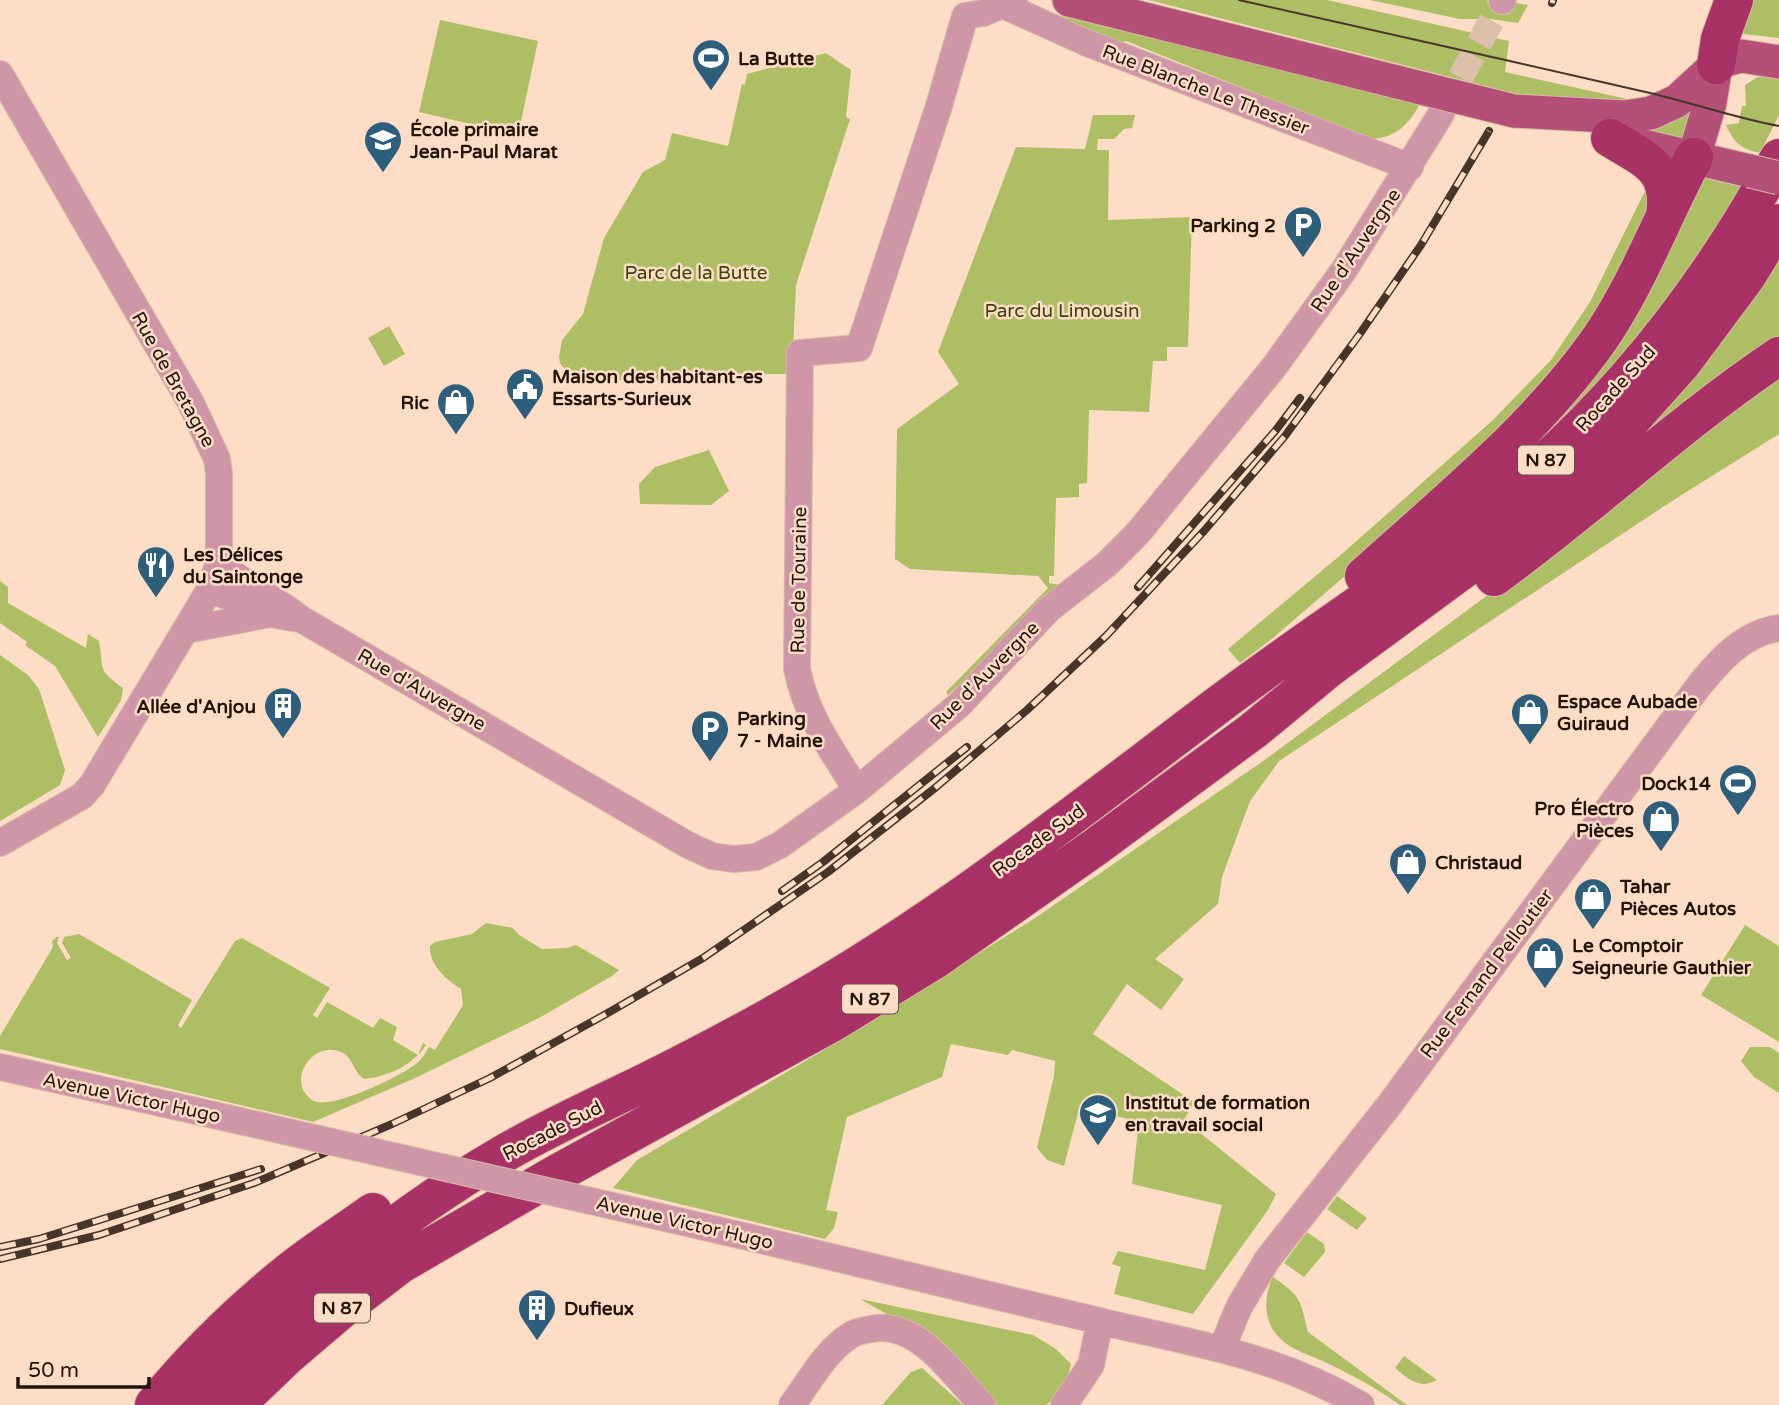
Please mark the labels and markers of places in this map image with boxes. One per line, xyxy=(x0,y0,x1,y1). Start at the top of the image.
sports icon: La Butte xyxy=(690,37,732,92)
place label: La Butte xyxy=(738,48,815,70)
place label: École primaire Jean-Paul Marat xyxy=(409,118,558,163)
school or university icon: École primaire Jean-Paul Marat xyxy=(362,119,404,174)
parking icon: Parking 2 xyxy=(1282,204,1324,259)
place label: Parking 2 xyxy=(1190,215,1276,238)
public building icon: Maison des habitant-es Essarts-Surieux xyxy=(504,366,546,421)
place label: Maison des habitant-es Essarts-Surieux xyxy=(552,366,763,410)
shop icon: Ric xyxy=(435,381,477,436)
place label: Ric xyxy=(401,392,429,414)
restaurant icon: Les Délices du Saintonge xyxy=(135,544,177,599)
place label: Les Délices du Saintonge xyxy=(183,544,303,589)
building icon: Allée d'Anjou xyxy=(262,685,304,740)
shop icon: Espace Aubade Guiraud xyxy=(1509,691,1551,746)
place label: Espace Aubade Guiraud xyxy=(1557,691,1698,735)
place label: Allée d'Anjou xyxy=(136,696,256,719)
parking icon: Parking 7 - Maine xyxy=(689,708,731,763)
place label: Parking 7 - Maine xyxy=(737,708,823,752)
sports icon: Dock14 xyxy=(1717,762,1759,817)
place label: Dock14 xyxy=(1641,773,1711,795)
place label: Pro Électro Pièces xyxy=(1534,797,1634,842)
shop icon: Pro Électro Pièces xyxy=(1640,798,1682,853)
shop icon: Christaud xyxy=(1387,841,1429,896)
place label: Christaud xyxy=(1435,852,1522,874)
shop icon: Tahar Pièces Autos xyxy=(1572,876,1614,931)
place label: Tahar Pièces Autos xyxy=(1619,876,1736,920)
shop icon: Le Comptoir Seigneurie Gauthier xyxy=(1524,935,1566,990)
place label: Le Comptoir Seigneurie Gauthier xyxy=(1572,935,1752,980)
school or university icon: Institut de formation en travail social xyxy=(1077,1092,1119,1147)
place label: Institut de formation en travail social xyxy=(1125,1092,1310,1136)
building icon: Dufieux xyxy=(516,1287,558,1342)
place label: Dufieux xyxy=(564,1298,634,1320)

